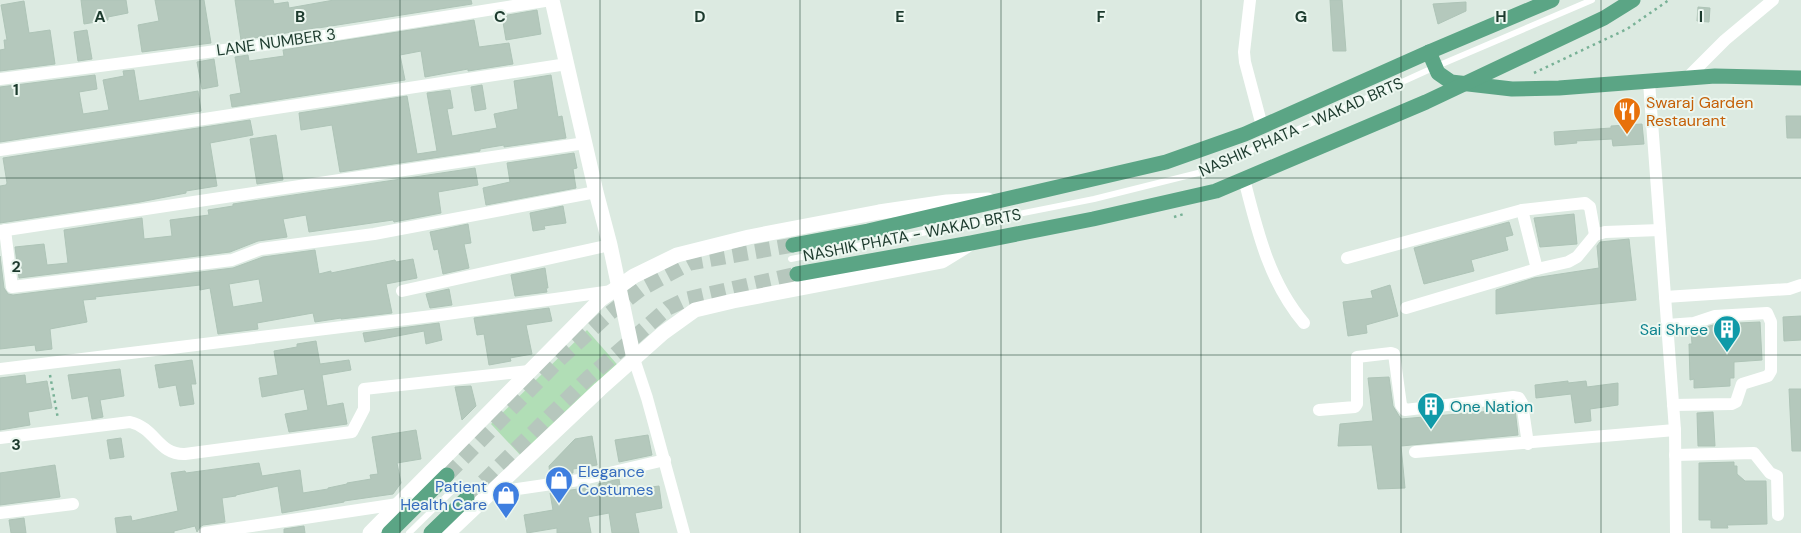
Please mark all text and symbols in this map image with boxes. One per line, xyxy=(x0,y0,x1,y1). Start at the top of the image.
text: A xyxy=(94,6,106,27)
text: B xyxy=(295,6,305,27)
text: C xyxy=(494,6,506,27)
text: D xyxy=(694,6,706,27)
text: E xyxy=(895,6,905,27)
text: F xyxy=(1097,6,1106,27)
text: G xyxy=(1295,6,1307,27)
text: H xyxy=(1495,6,1507,27)
text: I xyxy=(1699,6,1703,27)
street label: LANE NUMBER 3 xyxy=(215,23,337,61)
street label: NASHIK PHATA - WAKAD BRTS xyxy=(1196,72,1406,182)
text: 1 xyxy=(13,79,19,100)
place label: Swaraj Garden Restaurant xyxy=(1646,92,1753,131)
restaurant icon: Swaraj Garden Restaurant xyxy=(1612,96,1642,135)
street label: NASHIK PHATA - WAKAD BRTS xyxy=(801,204,1023,266)
text: 2 xyxy=(11,256,21,277)
building icon: Sai Shree xyxy=(1712,314,1742,353)
place label: Sai Shree xyxy=(1640,319,1708,340)
building icon: One Nation xyxy=(1416,391,1446,430)
place label: One Nation xyxy=(1450,396,1533,417)
text: 3 xyxy=(11,434,21,455)
place label: Elegance Costumes xyxy=(578,461,653,500)
shop icon: Elegance Costumes xyxy=(544,465,574,504)
place label: Patient Health Care xyxy=(400,476,487,515)
shop icon: Patient Health Care xyxy=(491,480,521,519)

